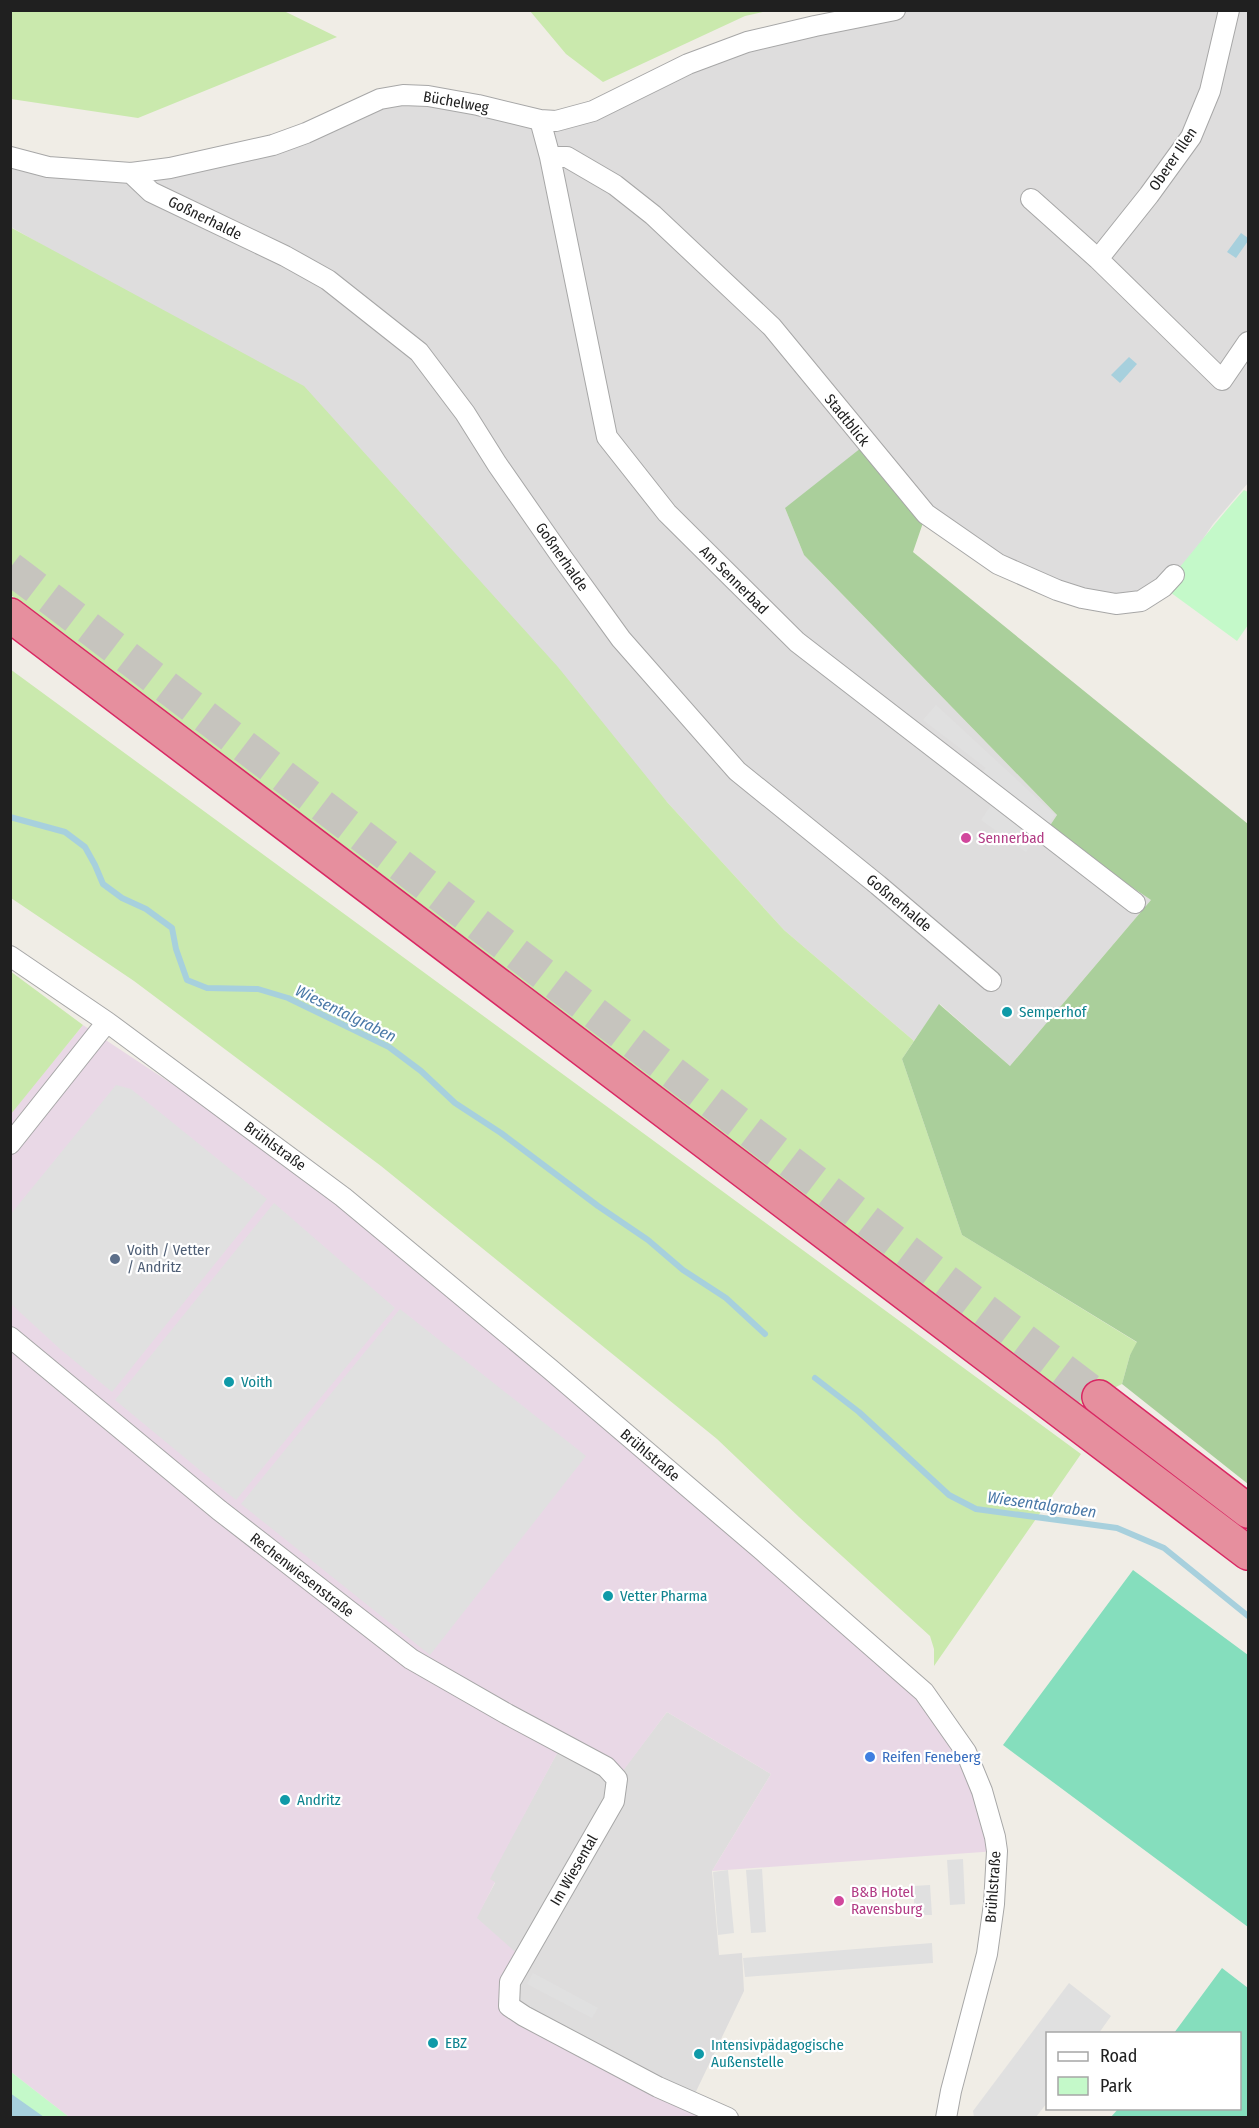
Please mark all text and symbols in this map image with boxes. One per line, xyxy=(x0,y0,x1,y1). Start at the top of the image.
street label: Büchelweg xyxy=(422,87,490,117)
street label: Oberer Illen xyxy=(1145,124,1201,194)
street label: Goßnerhalde xyxy=(165,192,245,244)
street label: Stadtblick xyxy=(821,390,873,450)
street label: Goßnerhalde xyxy=(532,519,592,595)
street label: Am Sennerbad xyxy=(696,542,772,618)
place label: Sennerbad xyxy=(978,829,1045,847)
marker: Sennerbad xyxy=(959,831,973,845)
street label: Goßnerhalde xyxy=(863,871,935,935)
water label: Wiesentalgraben xyxy=(292,981,399,1046)
place label: Semperhof xyxy=(1019,1003,1088,1021)
marker: Semperhof xyxy=(1000,1005,1014,1019)
street label: Brühlstraße xyxy=(241,1118,309,1174)
place label: Voith / Vetter / Andritz xyxy=(127,1241,210,1276)
marker: Voith / Vetter / Andritz xyxy=(108,1252,122,1266)
place label: Voith xyxy=(241,1373,273,1391)
marker: Voith xyxy=(222,1375,236,1389)
street label: Brühlstraße xyxy=(617,1425,683,1485)
water label: Wiesentalgraben xyxy=(986,1487,1098,1522)
street label: Rechenwiesenstraße xyxy=(247,1529,357,1621)
place label: Vetter Pharma xyxy=(620,1587,707,1605)
marker: Vetter Pharma xyxy=(601,1589,615,1603)
place label: Reifen Feneberg xyxy=(882,1748,981,1766)
marker: Reifen Feneberg xyxy=(863,1750,877,1764)
place label: Andritz xyxy=(297,1791,341,1809)
marker: Andritz xyxy=(278,1793,292,1807)
street label: Im Wiesental xyxy=(546,1831,602,1909)
street label: Brühlstraße xyxy=(982,1850,1004,1924)
place label: B&B Hotel Ravensburg xyxy=(851,1883,922,1918)
marker: B&B Hotel Ravensburg xyxy=(832,1894,846,1908)
legend xyxy=(1046,2032,1241,2110)
place label: EBZ xyxy=(445,2034,467,2052)
marker: EBZ xyxy=(426,2036,440,2050)
place label: Intensivpädagogische Außenstelle xyxy=(711,2036,844,2071)
text: Road xyxy=(1100,2045,1137,2067)
marker: Intensivpädagogische Außenstelle xyxy=(692,2047,706,2061)
text: Park xyxy=(1100,2075,1133,2097)

